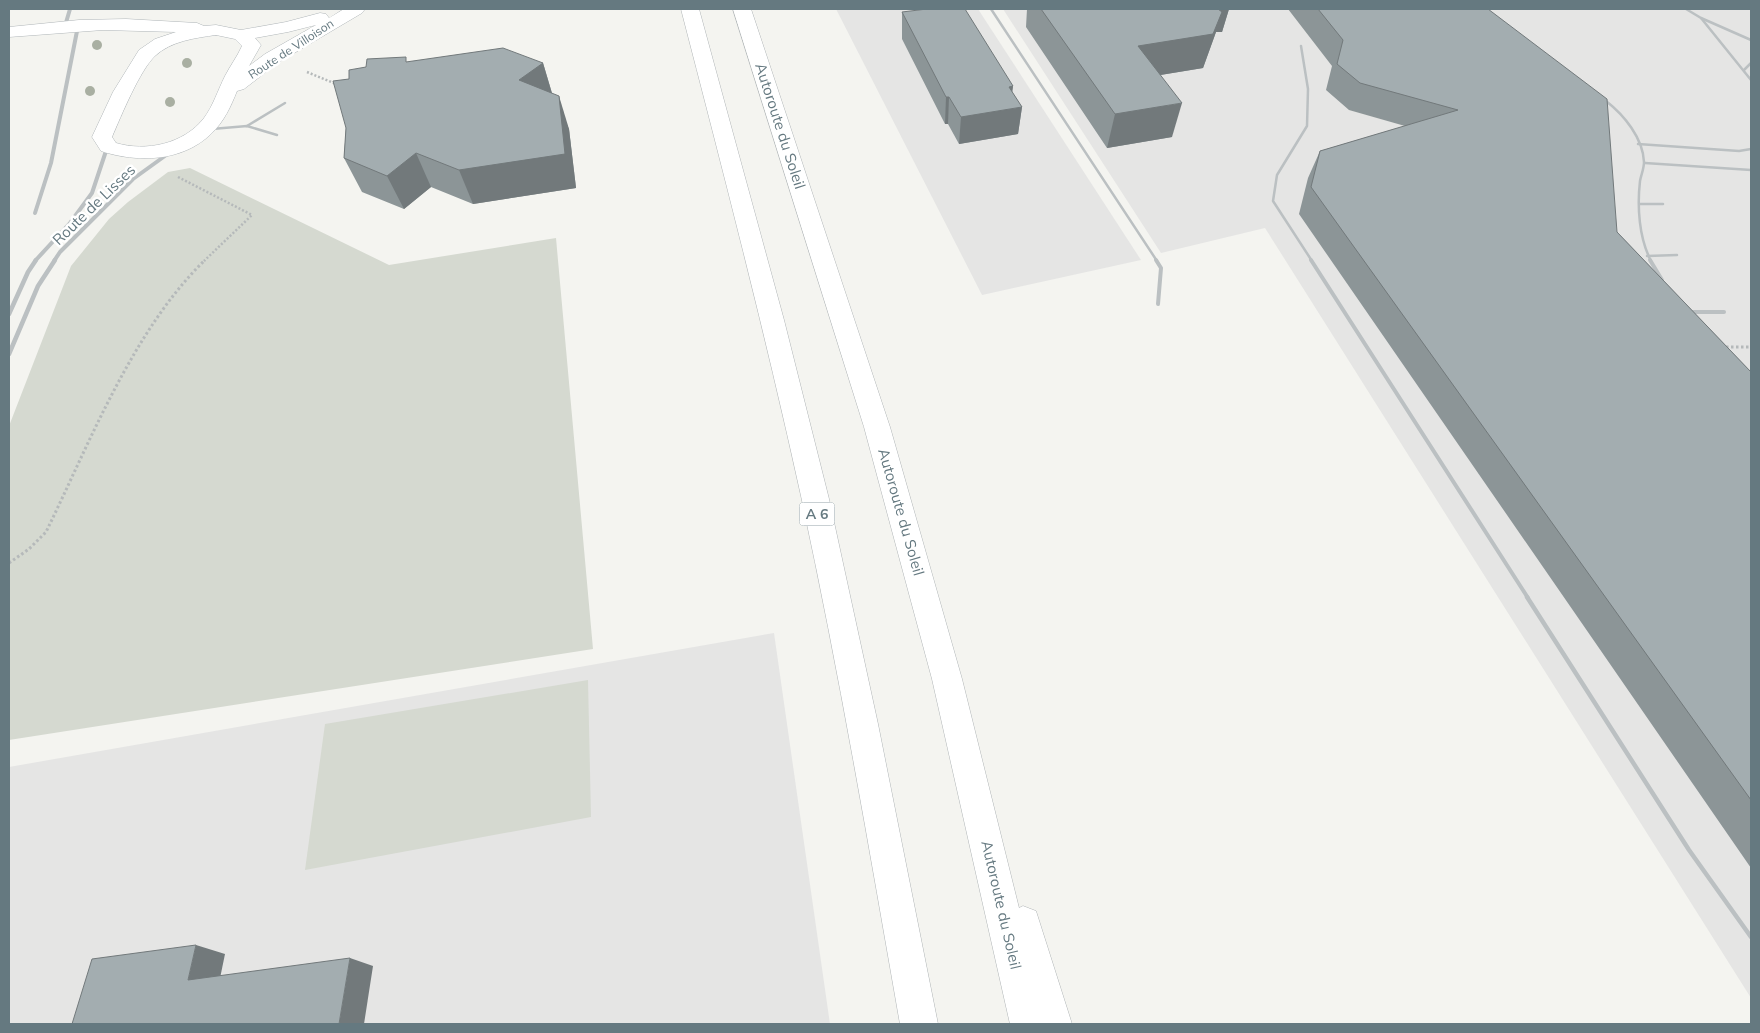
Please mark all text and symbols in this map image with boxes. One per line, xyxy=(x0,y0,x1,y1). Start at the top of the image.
street label: Route de Villoison xyxy=(245,15,336,82)
street label: Autoroute du Soleil xyxy=(751,60,810,191)
street label: Route de Lisses xyxy=(48,160,139,249)
street label: Autoroute du Soleil xyxy=(874,446,929,578)
road number: A 6 xyxy=(800,502,834,526)
street label: Autoroute du Soleil xyxy=(977,839,1026,971)

